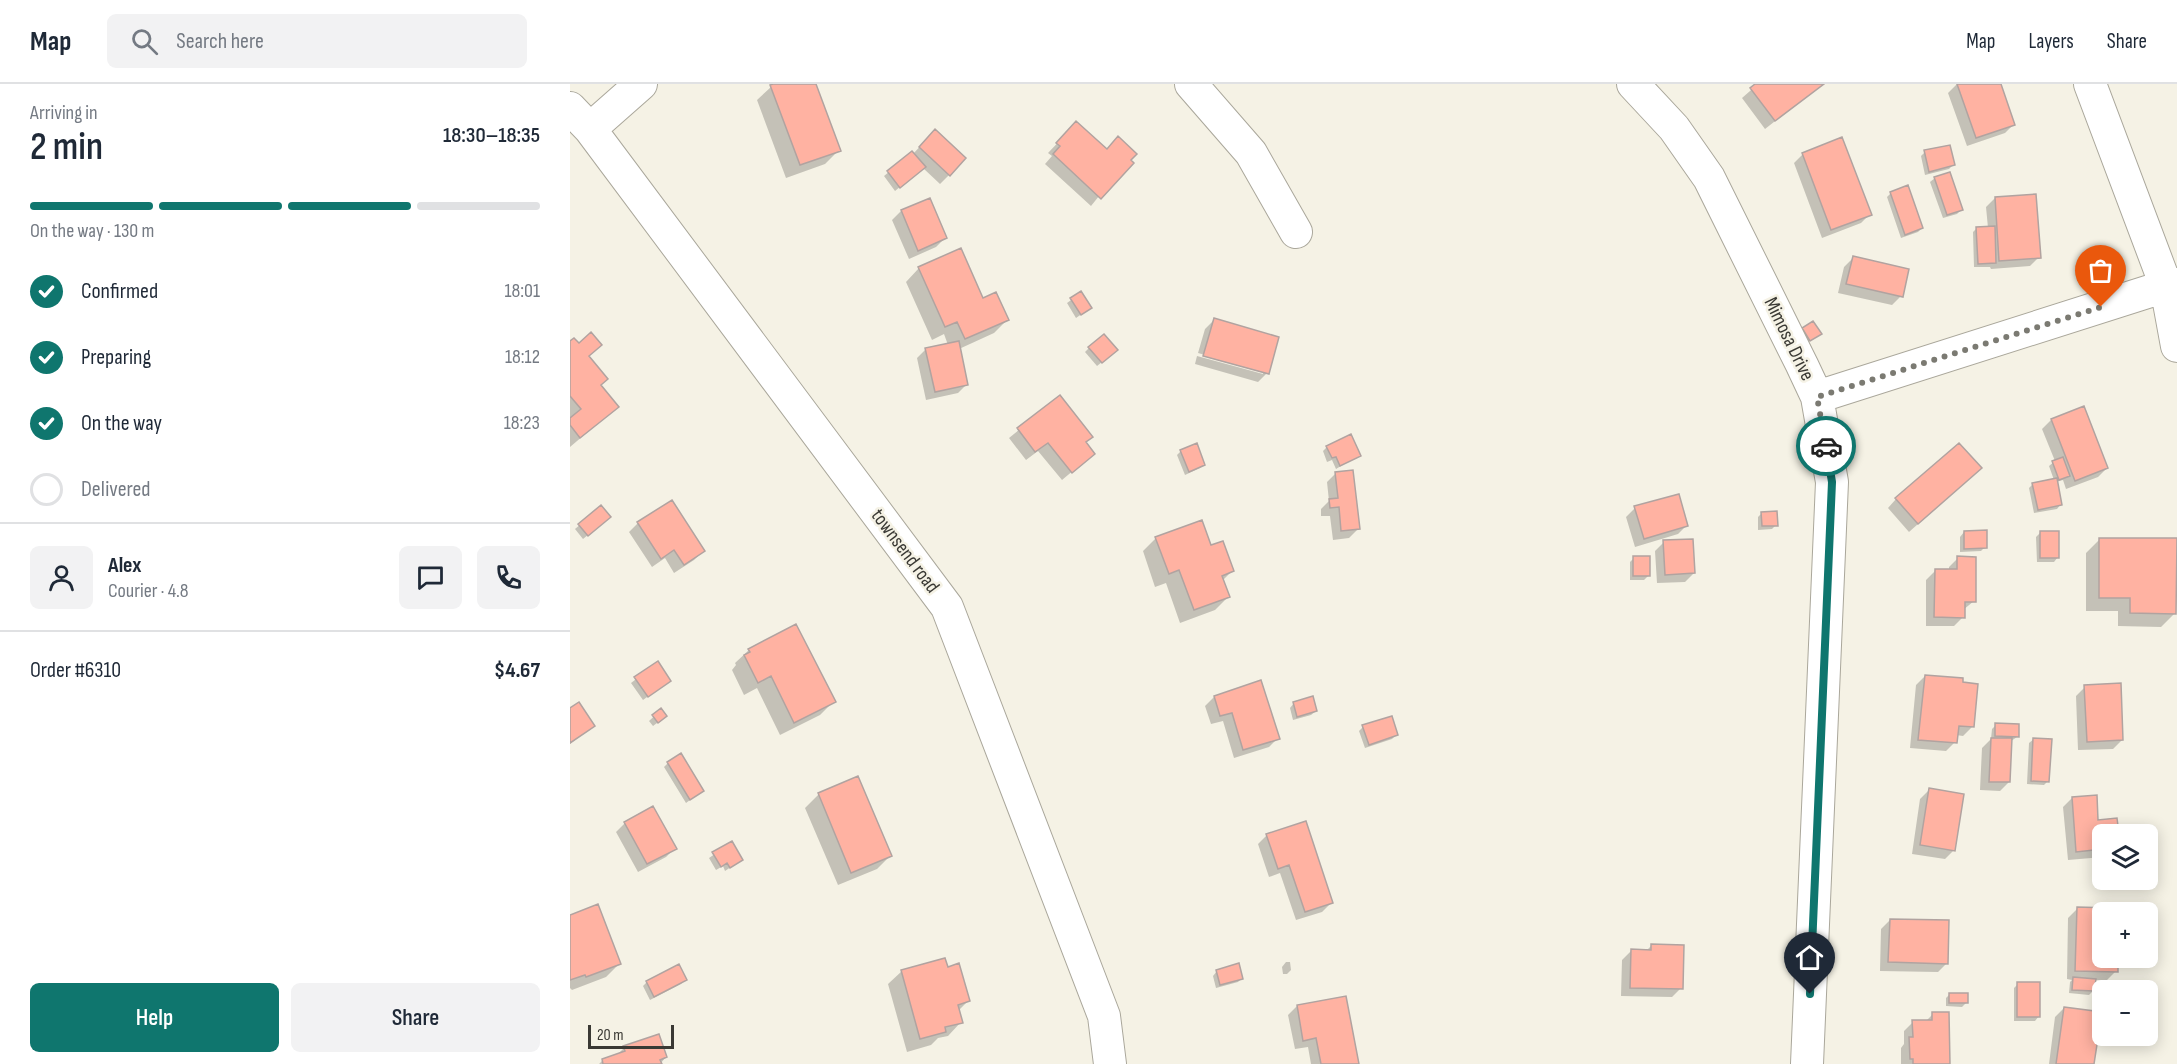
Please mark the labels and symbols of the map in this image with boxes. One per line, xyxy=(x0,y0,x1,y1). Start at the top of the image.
pin xyxy=(2075,245,2126,307)
street label: Mimosa Drive xyxy=(1759,293,1819,385)
courier xyxy=(1796,416,1856,476)
street label: townsend road xyxy=(866,504,944,598)
pin xyxy=(1784,932,1835,994)
scale bar xyxy=(588,1022,674,1050)

